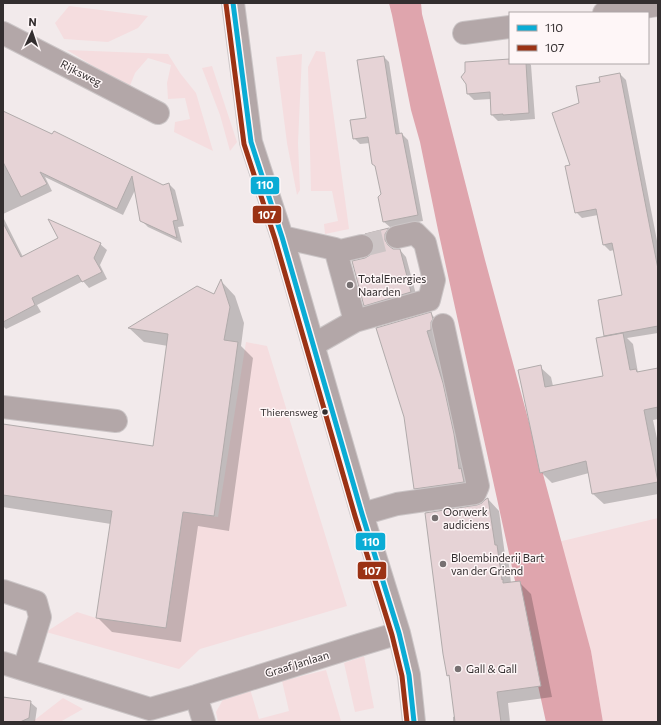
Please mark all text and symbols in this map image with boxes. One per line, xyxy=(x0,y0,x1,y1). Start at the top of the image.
north arrow xyxy=(12,12,52,52)
legend xyxy=(509,12,649,64)
text: N xyxy=(28,15,37,28)
text: 110 xyxy=(545,20,563,34)
text: 107 xyxy=(545,40,564,54)
street label: Rijksweg xyxy=(59,57,104,88)
line badge: 110 xyxy=(250,176,280,195)
text: 110 xyxy=(256,178,274,191)
line badge: 107 xyxy=(252,205,282,224)
text: 107 xyxy=(258,208,276,221)
place label: TotalEnergies Naarden xyxy=(358,272,426,298)
marker: TotalEnergies Naarden xyxy=(345,280,355,290)
place label: Thierensweg xyxy=(260,406,319,418)
marker: Thierensweg xyxy=(320,407,330,417)
place label: Oorwerk audiciens xyxy=(443,505,489,531)
marker: Oorwerk audiciens xyxy=(430,513,440,523)
line badge: 110 xyxy=(355,532,386,551)
text: 110 xyxy=(362,535,380,548)
place label: Bloembinderij Bart van der Griend xyxy=(451,551,545,577)
marker: Bloembinderij Bart van der Griend xyxy=(438,559,448,569)
line badge: 107 xyxy=(357,561,387,580)
text: 107 xyxy=(363,564,381,577)
street label: Graaf Janlaan xyxy=(263,648,331,680)
place label: Gall & Gall xyxy=(466,662,517,675)
marker: Gall & Gall xyxy=(453,664,463,674)

